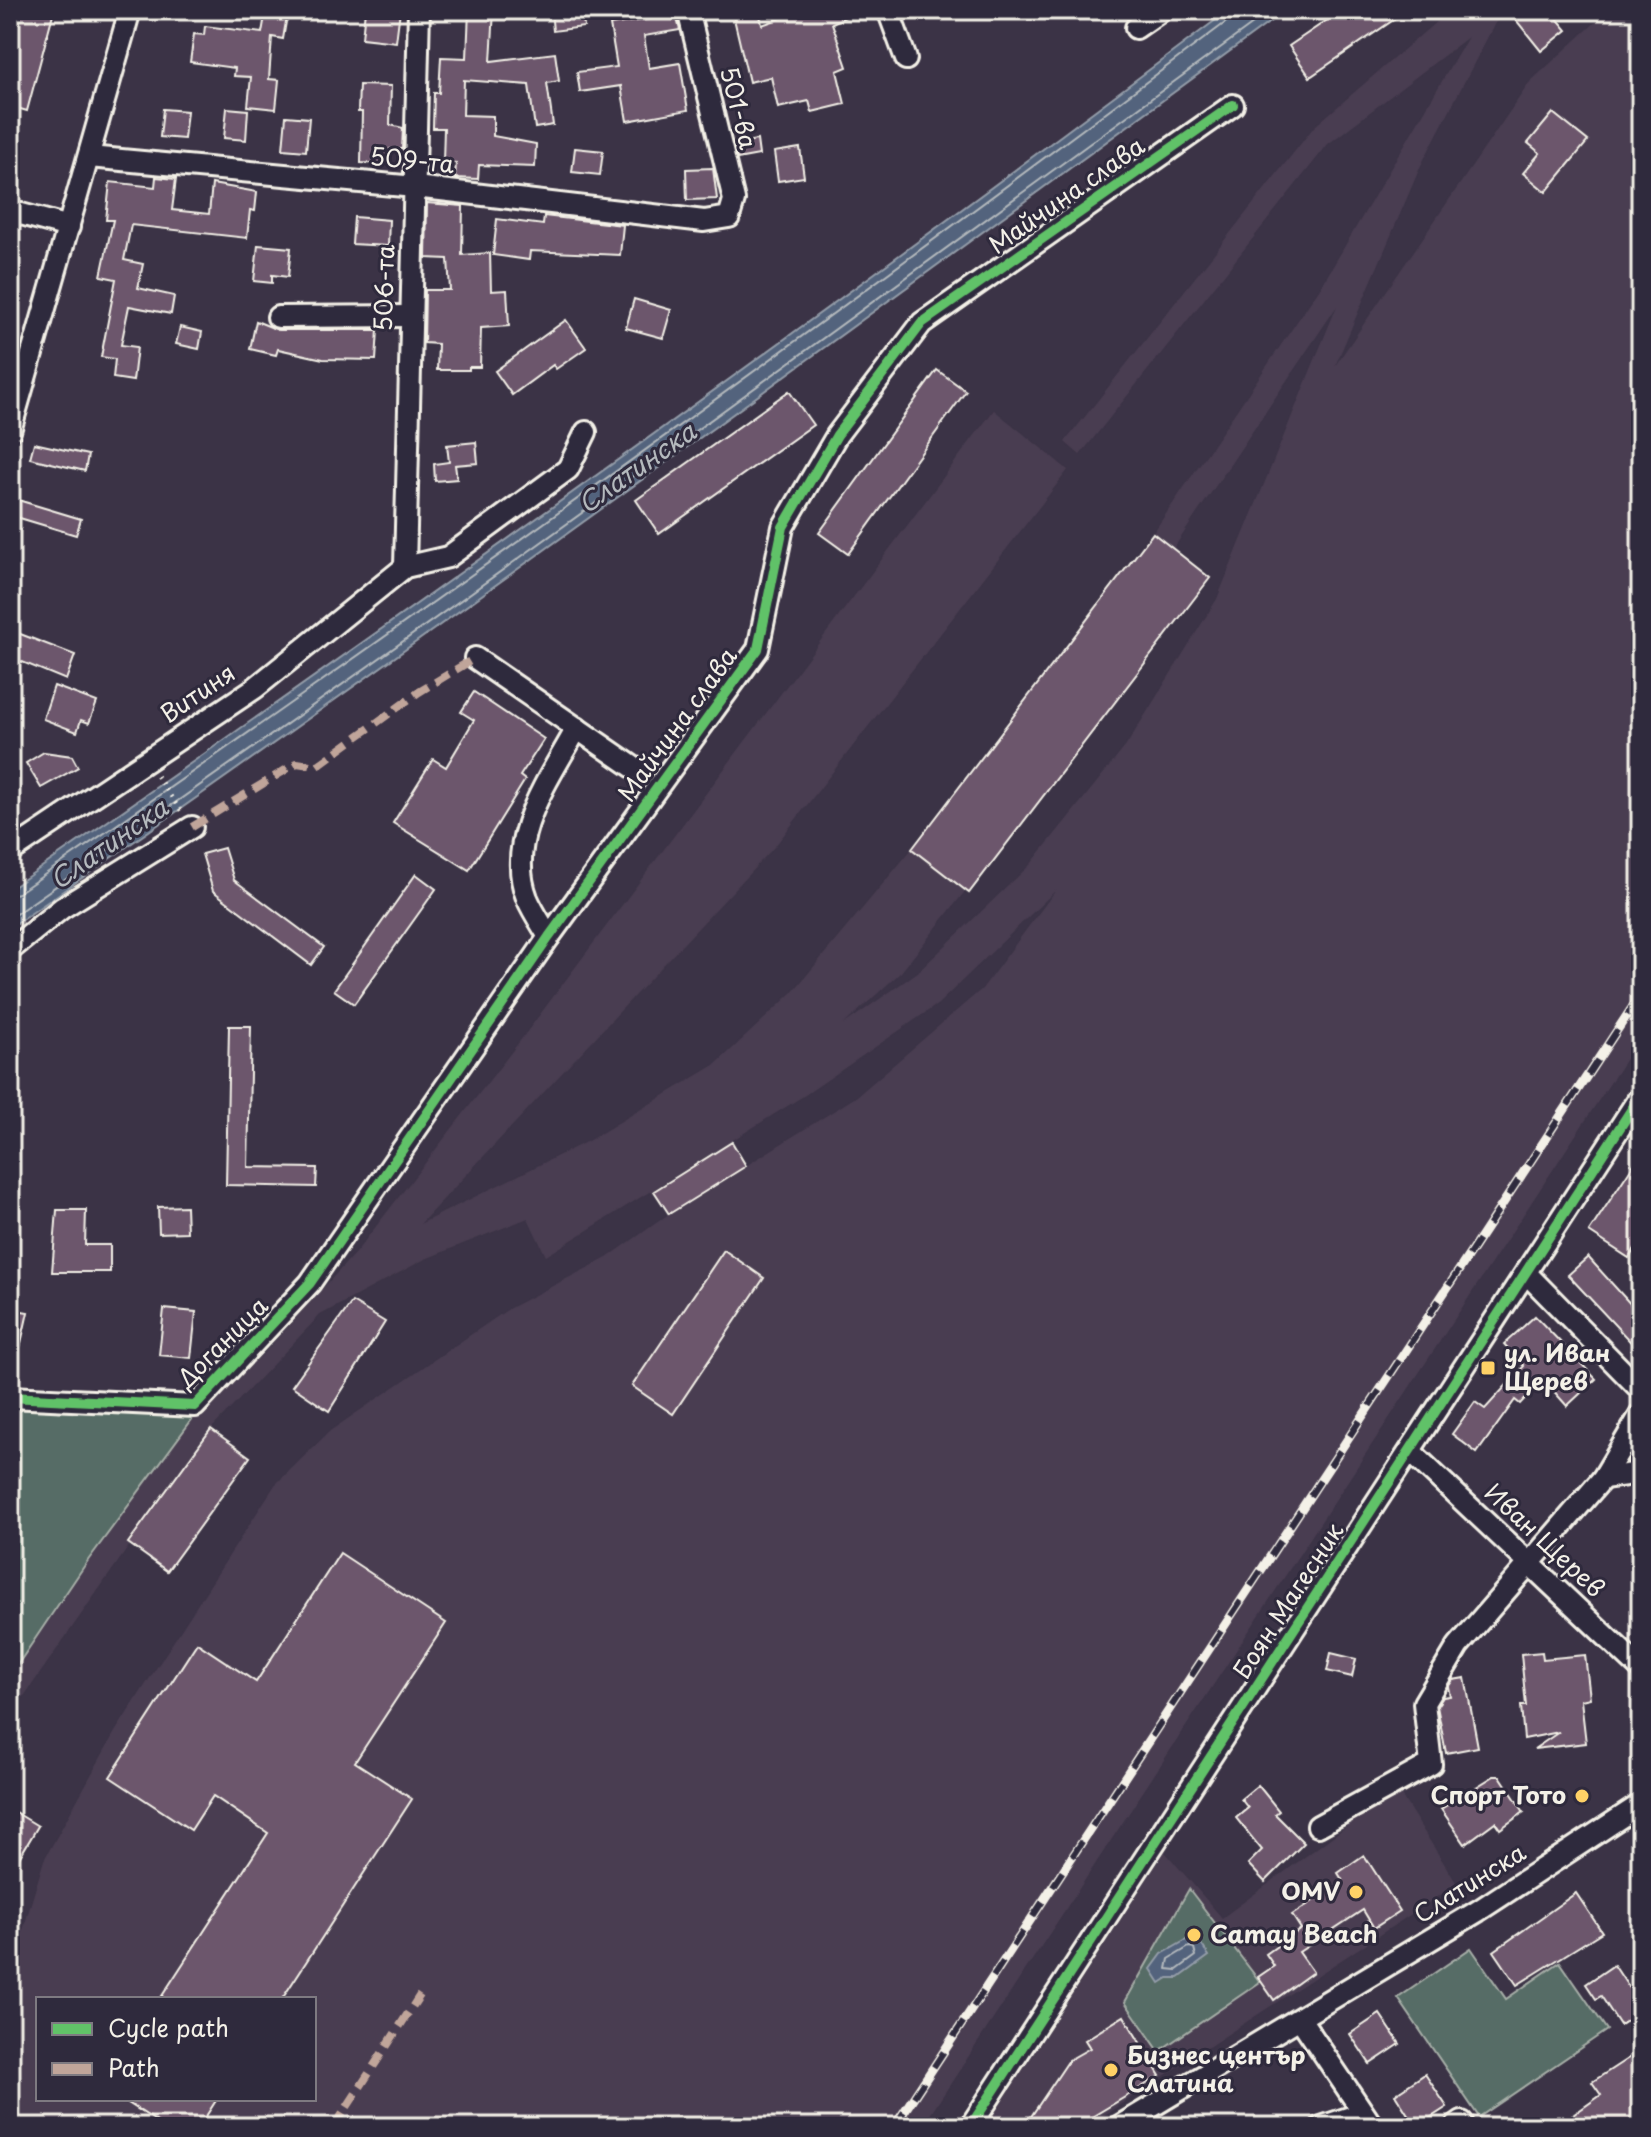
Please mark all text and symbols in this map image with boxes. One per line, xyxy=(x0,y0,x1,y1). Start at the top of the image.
street label: 501-ва xyxy=(712,62,768,153)
street label: Майчина слава xyxy=(981,127,1151,262)
street label: 509-та xyxy=(368,137,457,181)
street label: 506-та xyxy=(363,244,403,332)
water label: Слатинска xyxy=(569,411,704,522)
street label: Майчина слава xyxy=(608,639,745,808)
street label: Витиня xyxy=(152,654,242,731)
water label: Слатинска xyxy=(41,787,176,898)
street label: Доганица xyxy=(167,1288,275,1396)
place label: ул. Иван Щерев xyxy=(1504,1334,1610,1398)
marker: ул. Иван Щерев xyxy=(1479,1359,1497,1377)
street label: Иван Щерев xyxy=(1477,1474,1613,1605)
street label: Боян Магесник xyxy=(1223,1514,1352,1685)
place label: Спорт Тото xyxy=(1431,1776,1566,1812)
marker: Спорт Тото xyxy=(1573,1787,1591,1805)
street label: Слатинска xyxy=(1406,1834,1532,1931)
place label: OMV xyxy=(1281,1872,1340,1908)
marker: OMV xyxy=(1347,1883,1365,1901)
place label: Camay Beach xyxy=(1210,1915,1378,1951)
marker: Camay Beach xyxy=(1185,1926,1203,1944)
legend xyxy=(36,1997,316,2101)
text: Cycle path xyxy=(108,2009,229,2045)
place label: Бизнес център Слатина xyxy=(1127,2036,1306,2100)
text: Path xyxy=(108,2049,160,2085)
marker: Бизнес център Слатина xyxy=(1102,2061,1120,2079)

